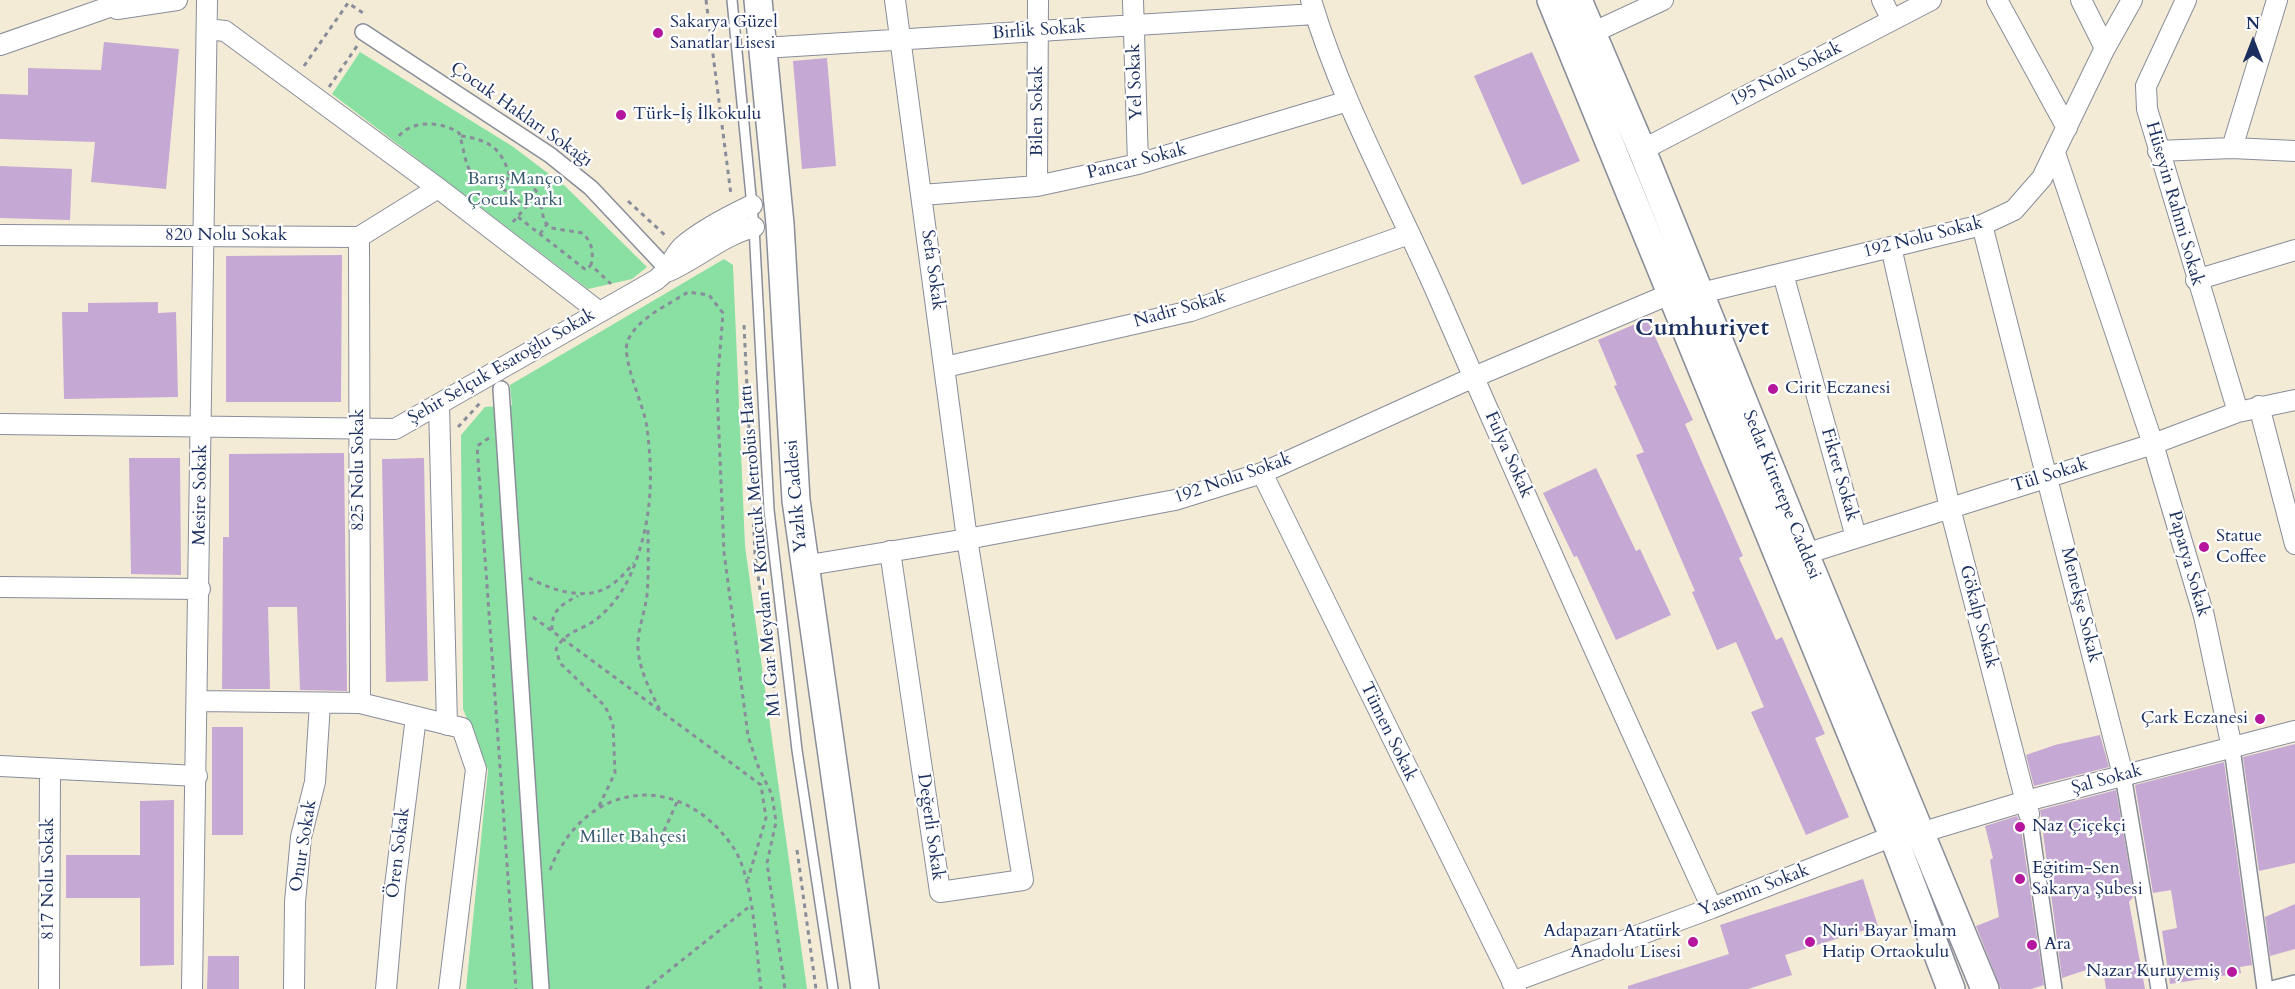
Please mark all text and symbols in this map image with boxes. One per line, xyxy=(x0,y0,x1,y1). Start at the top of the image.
place label: Sakarya Güzel Sanatlar Lisesi xyxy=(670,12,778,54)
north arrow xyxy=(2223,12,2283,72)
text: N xyxy=(2246,13,2260,35)
street label: Birlik Sokak xyxy=(991,17,1087,45)
marker: Sakarya Güzel Sanatlar Lisesi xyxy=(651,26,665,40)
street label: 195 Nolu Sokak xyxy=(1726,38,1846,112)
street label: Yel Sokak xyxy=(1124,43,1148,121)
street label: Çocuk Hakları Sokağı xyxy=(446,58,596,172)
street label: Bilen Sokak xyxy=(1027,66,1049,156)
place label: Türk-İş İlkokulu xyxy=(633,104,761,126)
marker: Türk-İş İlkokulu xyxy=(614,108,628,122)
street label: Hüseyin Rahmi Sokak xyxy=(2140,119,2208,289)
street label: Pancar Sokak xyxy=(1085,139,1189,185)
park label: Barış Manço Çocuk Parkı xyxy=(467,169,563,212)
street label: 192 Nolu Sokak xyxy=(1861,213,1985,263)
street label: 820 Nolu Sokak xyxy=(165,225,287,247)
street label: Sefa Sokak xyxy=(916,228,948,312)
street label: Nadir Sokak xyxy=(1131,287,1229,333)
street label: Şehit Selçuk Esatoğlu Sokak xyxy=(405,305,599,429)
district label: Cumhuriyet xyxy=(1635,315,1769,343)
place label: Cirit Eczanesi xyxy=(1785,378,1891,400)
marker: Cirit Eczanesi xyxy=(1766,382,1780,396)
street label: M1 Gar Meydan - Korucuk Metrobüs Hattı xyxy=(736,384,786,718)
street label: Sedat Kirtetepe Caddesi xyxy=(1737,407,1825,583)
street label: Fulya Sokak xyxy=(1479,408,1537,502)
street label: 825 Nolu Sokak xyxy=(348,409,370,531)
street label: Fikret Sokak xyxy=(1815,426,1863,524)
street label: Yazlık Caddesi xyxy=(781,439,813,553)
street label: Mesire Sokak xyxy=(189,444,213,546)
street label: 192 Nolu Sokak xyxy=(1171,449,1295,509)
street label: Tül Sokak xyxy=(2009,454,2091,498)
street label: Papatya Sokak xyxy=(2163,508,2213,620)
place label: Statue Coffee xyxy=(2216,526,2267,568)
marker: Statue Coffee xyxy=(2197,540,2211,554)
street label: Menekşe Sokak xyxy=(2055,545,2105,665)
street label: Gökalp Sokak xyxy=(1954,563,2002,671)
street label: Tümen Sokak xyxy=(1355,679,1421,785)
place label: Çark Eczanesi xyxy=(2141,708,2248,730)
marker: Çark Eczanesi xyxy=(2253,712,2267,726)
street label: Şal Sokak xyxy=(2069,760,2145,800)
street label: Değerli Sokak xyxy=(912,772,948,882)
street label: Onur Sokak xyxy=(286,798,322,894)
street label: Ören Sokak xyxy=(383,806,415,900)
place label: Naz Çiçekçi xyxy=(2032,816,2126,838)
street label: 817 Nolu Sokak xyxy=(38,818,60,940)
marker: Naz Çiçekçi xyxy=(2013,820,2027,834)
park label: Millet Bahçesi xyxy=(579,827,687,849)
place label: Eğitim-Sen Sakarya Şubesi xyxy=(2032,858,2143,900)
street label: Yasemin Sokak xyxy=(1696,860,1812,922)
marker: Eğitim-Sen Sakarya Şubesi xyxy=(2013,872,2027,886)
place label: Adapazarı Atatürk Anadolu Lisesi xyxy=(1543,921,1681,964)
place label: Nuri Bayar İmam Hatip Ortaokulu xyxy=(1822,921,1957,964)
place label: Ara xyxy=(2044,934,2071,956)
marker: Adapazarı Atatürk Anadolu Lisesi xyxy=(1686,935,1700,949)
marker: Nuri Bayar İmam Hatip Ortaokulu xyxy=(1803,935,1817,949)
marker: Ara xyxy=(2025,938,2039,952)
place label: Nazar Kuruyemiş xyxy=(2086,961,2220,983)
marker: Nazar Kuruyemiş xyxy=(2225,965,2239,979)

